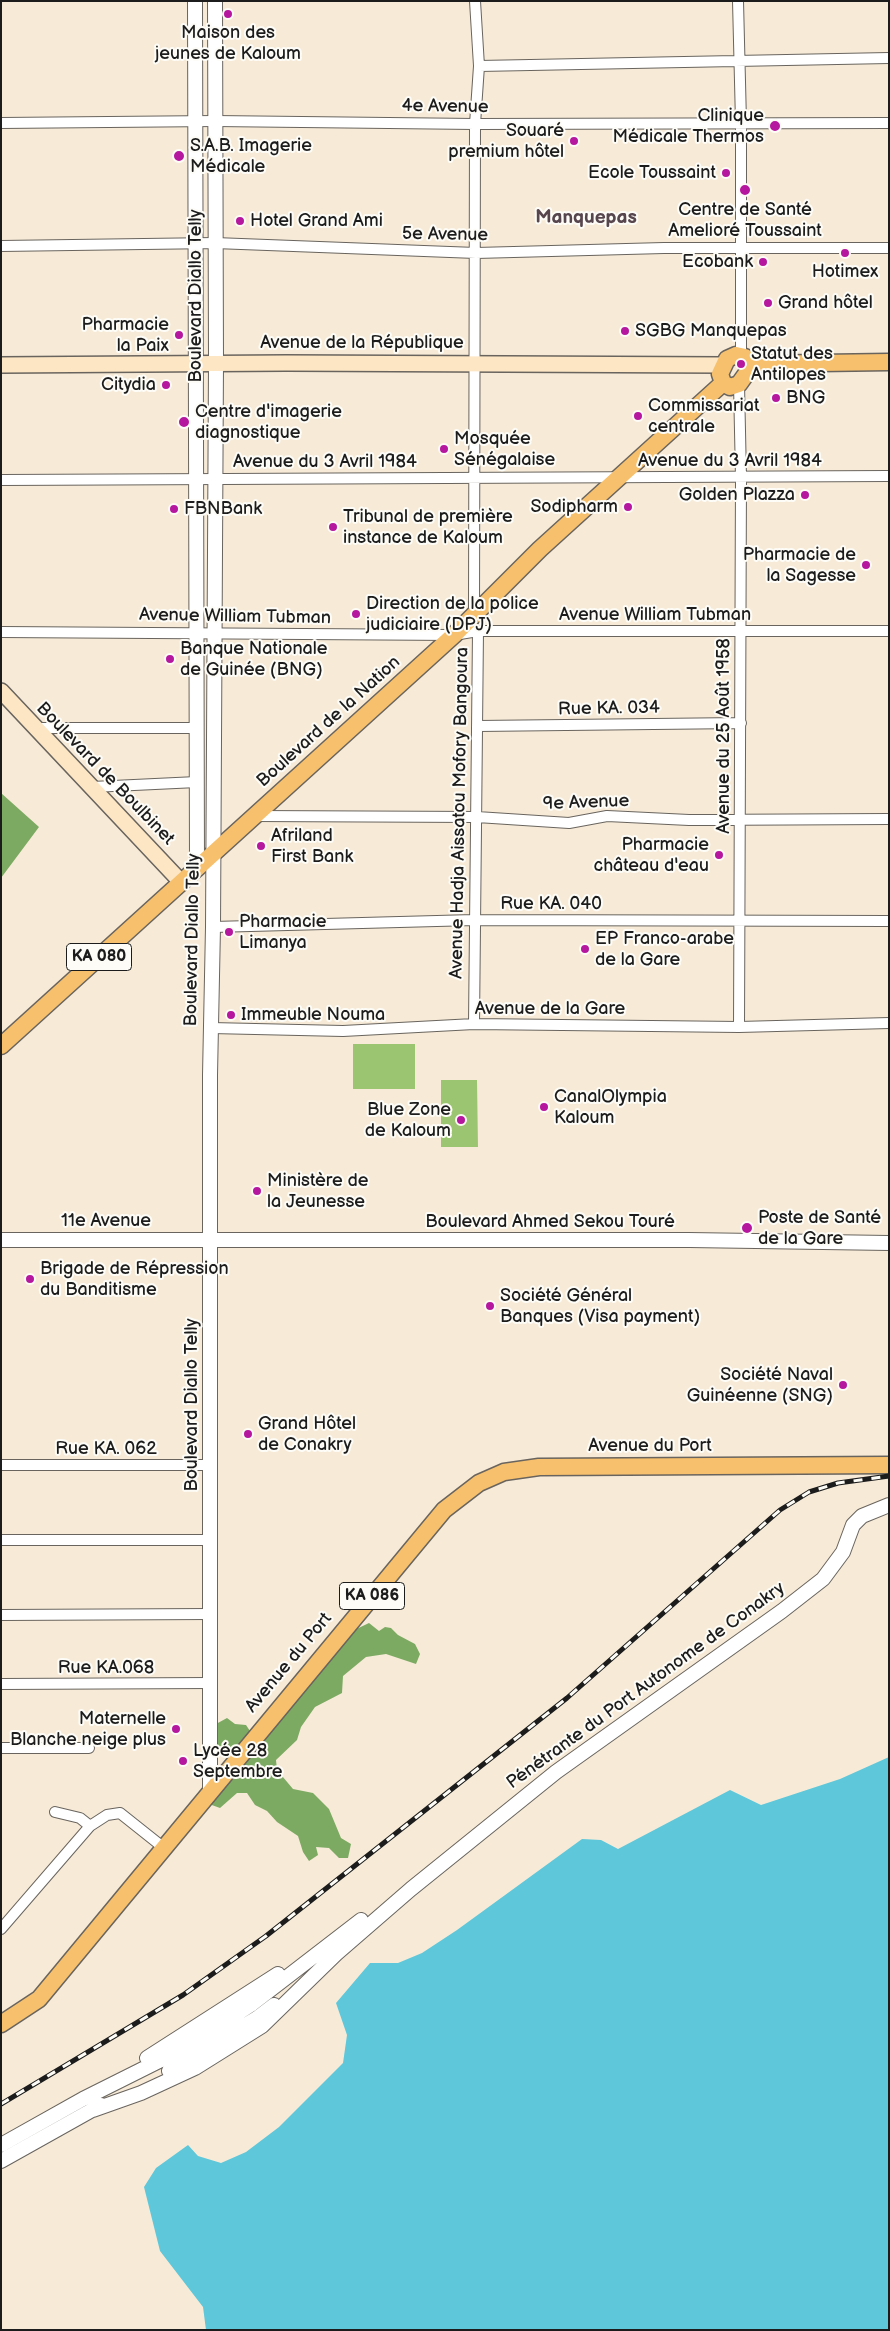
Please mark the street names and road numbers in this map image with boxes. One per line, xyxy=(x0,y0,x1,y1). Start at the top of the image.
street label: 4e Avenue xyxy=(401,95,489,119)
street label: Boulevard Diallo Telly xyxy=(185,209,207,383)
street label: 5e Avenue xyxy=(402,223,488,247)
street label: Avenue de la République xyxy=(260,332,464,354)
street label: Avenue du 3 Avril 1984 xyxy=(638,450,822,472)
street label: Avenue du 3 Avril 1984 xyxy=(233,451,417,473)
street label: Avenue William Tubman xyxy=(559,604,751,626)
street label: Avenue William Tubman xyxy=(139,605,331,629)
street label: Avenue du 25 Août 1958 xyxy=(713,638,735,834)
street label: Avenue Hadja Aissatou Mofory Bangoura xyxy=(446,647,474,979)
street label: Boulevard de la Nation xyxy=(253,652,405,792)
street label: Rue KA. 034 xyxy=(558,697,660,721)
street label: Boulevard de Boulbinet xyxy=(31,698,179,850)
street label: 9e Avenue xyxy=(542,791,630,815)
street label: Boulevard Diallo Telly xyxy=(181,853,205,1027)
street label: Rue KA. 040 xyxy=(500,893,602,915)
road number: KA 080 xyxy=(66,944,132,970)
street label: Avenue de la Gare xyxy=(475,998,625,1020)
street label: 11e Avenue xyxy=(61,1210,151,1232)
street label: Boulevard Ahmed Sekou Touré xyxy=(425,1211,675,1233)
street label: Boulevard Diallo Telly xyxy=(181,1318,203,1492)
street label: Avenue du Port xyxy=(588,1435,712,1457)
street label: Rue KA. 062 xyxy=(55,1438,157,1460)
street label: Pénétrante du Port Autonome de Conakry xyxy=(503,1578,789,1794)
road number: KA 086 xyxy=(340,1582,404,1610)
street label: Avenue du Port xyxy=(241,1609,337,1717)
street label: Rue KA.068 xyxy=(58,1657,154,1679)

